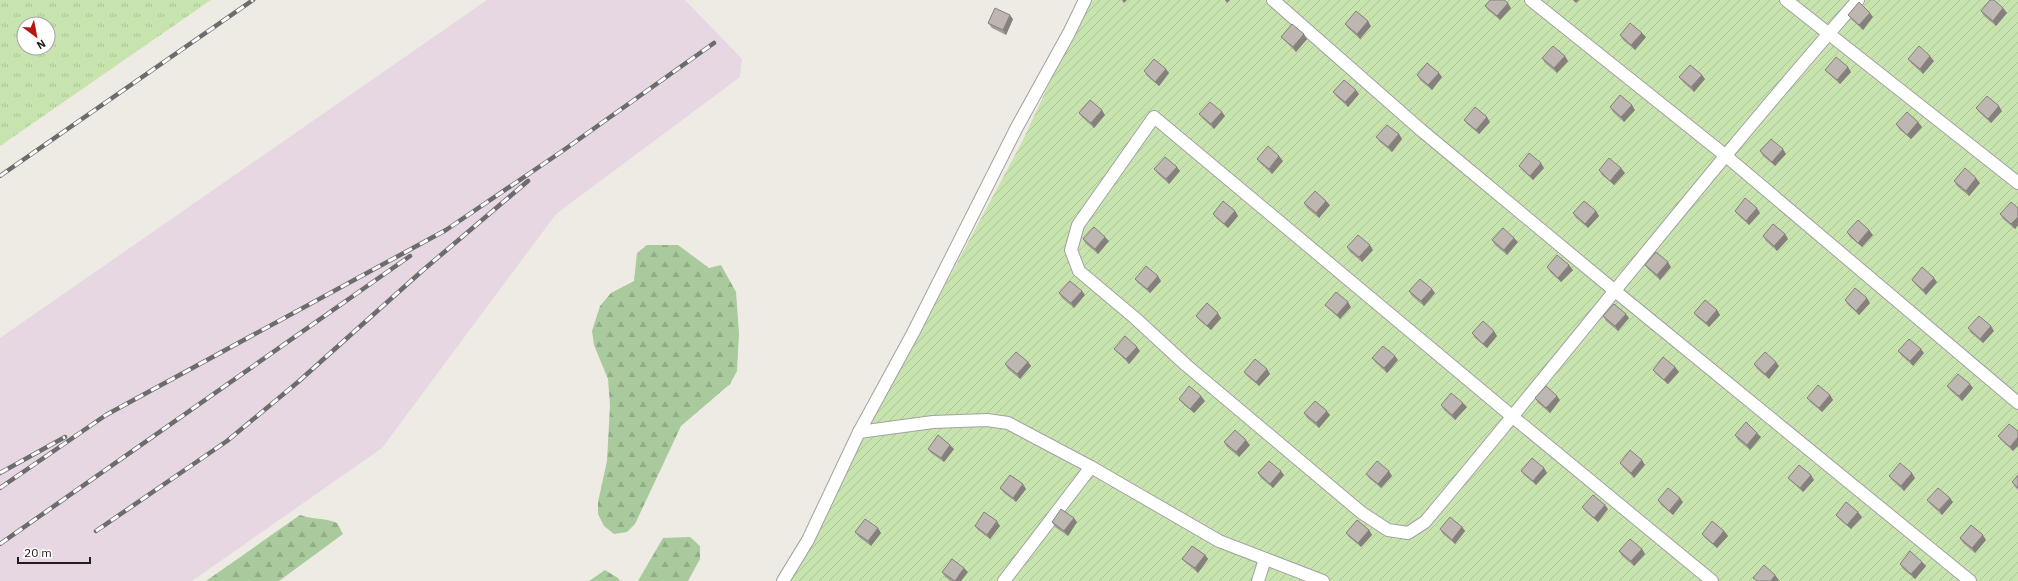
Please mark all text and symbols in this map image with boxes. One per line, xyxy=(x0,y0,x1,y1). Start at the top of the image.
north arrow xyxy=(16,16,56,56)
text: N xyxy=(34,36,48,53)
scale bar xyxy=(18,539,90,565)
text: 20 m xyxy=(24,545,52,560)

